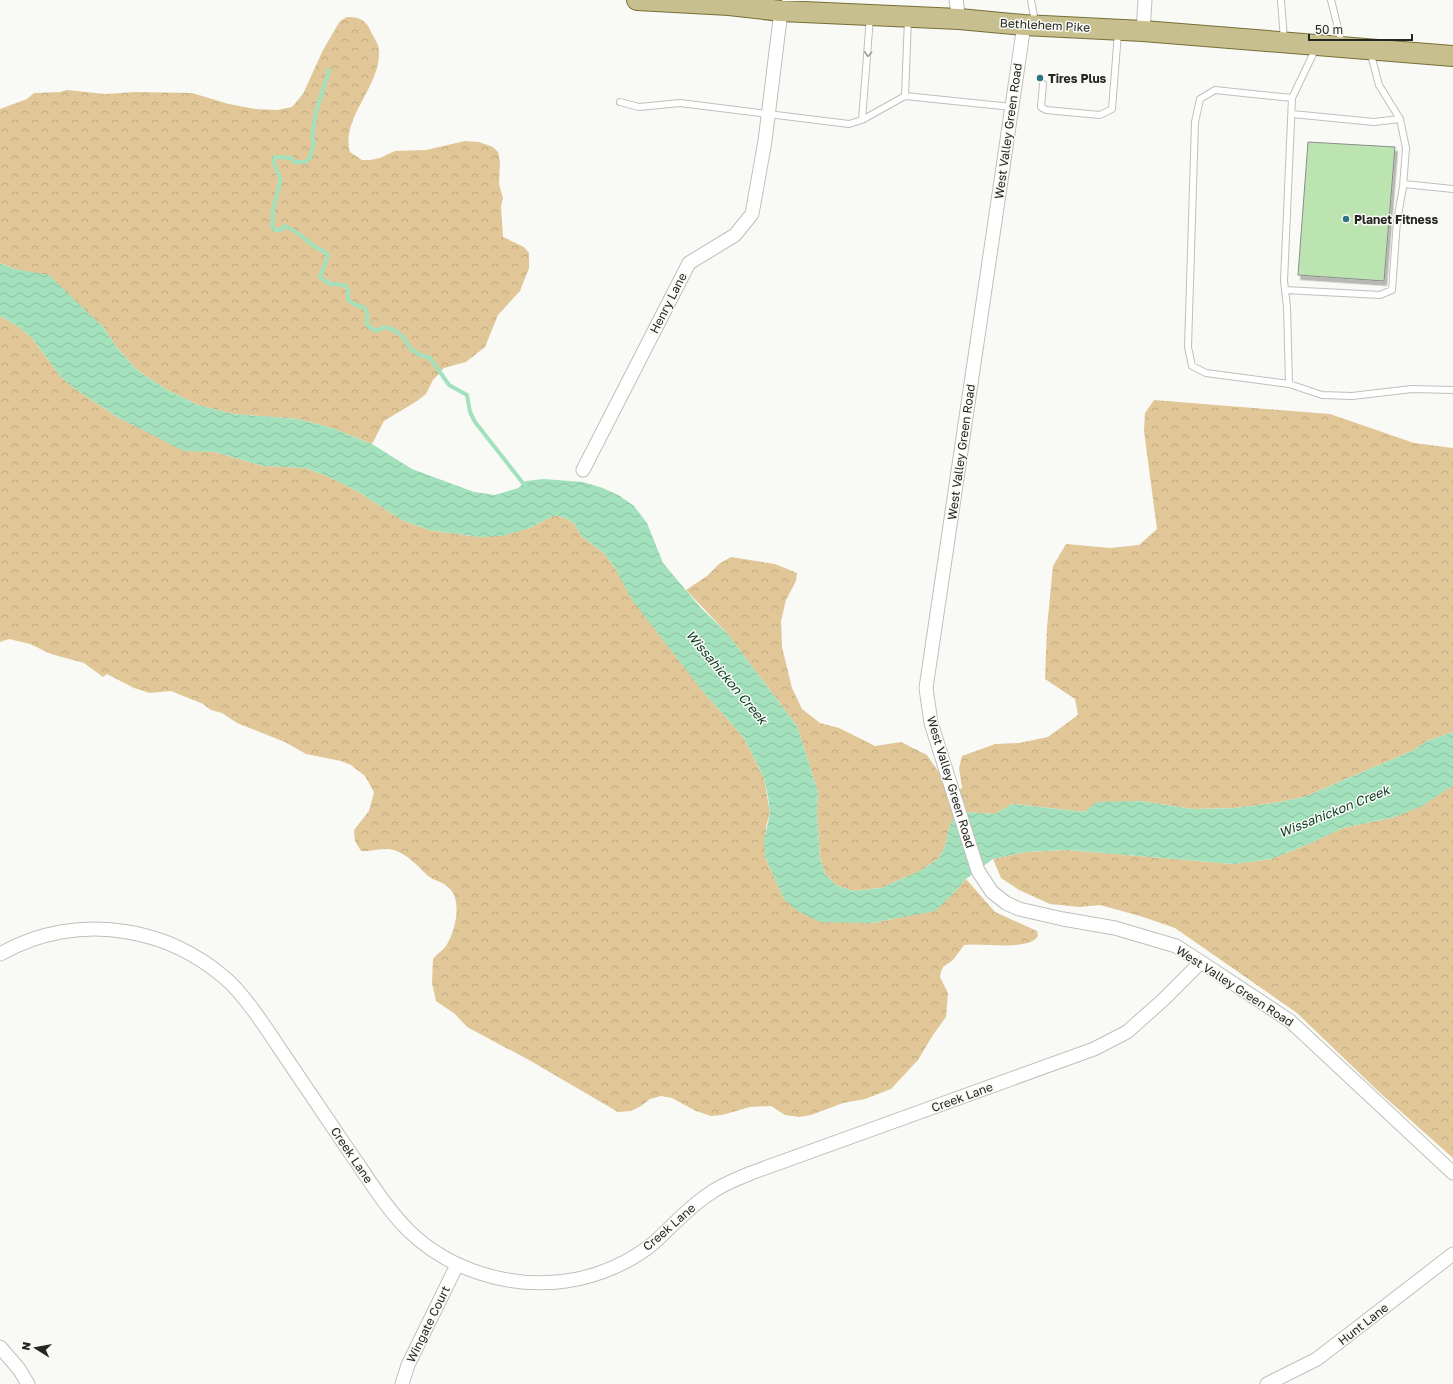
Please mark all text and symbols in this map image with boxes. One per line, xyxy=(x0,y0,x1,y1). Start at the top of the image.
street label: Bethlehem Pike xyxy=(999,15,1091,35)
scale bar xyxy=(1309,16,1412,42)
text: 50 m xyxy=(1315,22,1343,37)
one-way arrow xyxy=(863,51,872,57)
street label: West Valley Green Road xyxy=(991,62,1025,200)
place label: Tires Plus xyxy=(1048,71,1107,86)
marker: Tires Plus xyxy=(1035,73,1045,83)
place label: Planet Fitness xyxy=(1354,212,1438,227)
marker: Planet Fitness xyxy=(1341,214,1351,224)
street label: Henry Lane xyxy=(646,270,690,336)
street label: West Valley Green Road xyxy=(944,383,978,521)
water label: Wissahickon Creek xyxy=(683,627,772,729)
street label: West Valley Green Road xyxy=(924,714,978,850)
water label: Wissahickon Creek xyxy=(1276,781,1393,841)
street label: West Valley Green Road xyxy=(1173,942,1297,1030)
street label: Creek Lane xyxy=(929,1079,995,1115)
street label: Creek Lane xyxy=(328,1124,376,1186)
street label: Creek Lane xyxy=(640,1200,698,1254)
street label: Wingate Court xyxy=(403,1283,453,1365)
street label: Hunt Lane xyxy=(1335,1300,1391,1348)
north arrow xyxy=(16,1328,56,1368)
text: N xyxy=(19,1341,33,1351)

